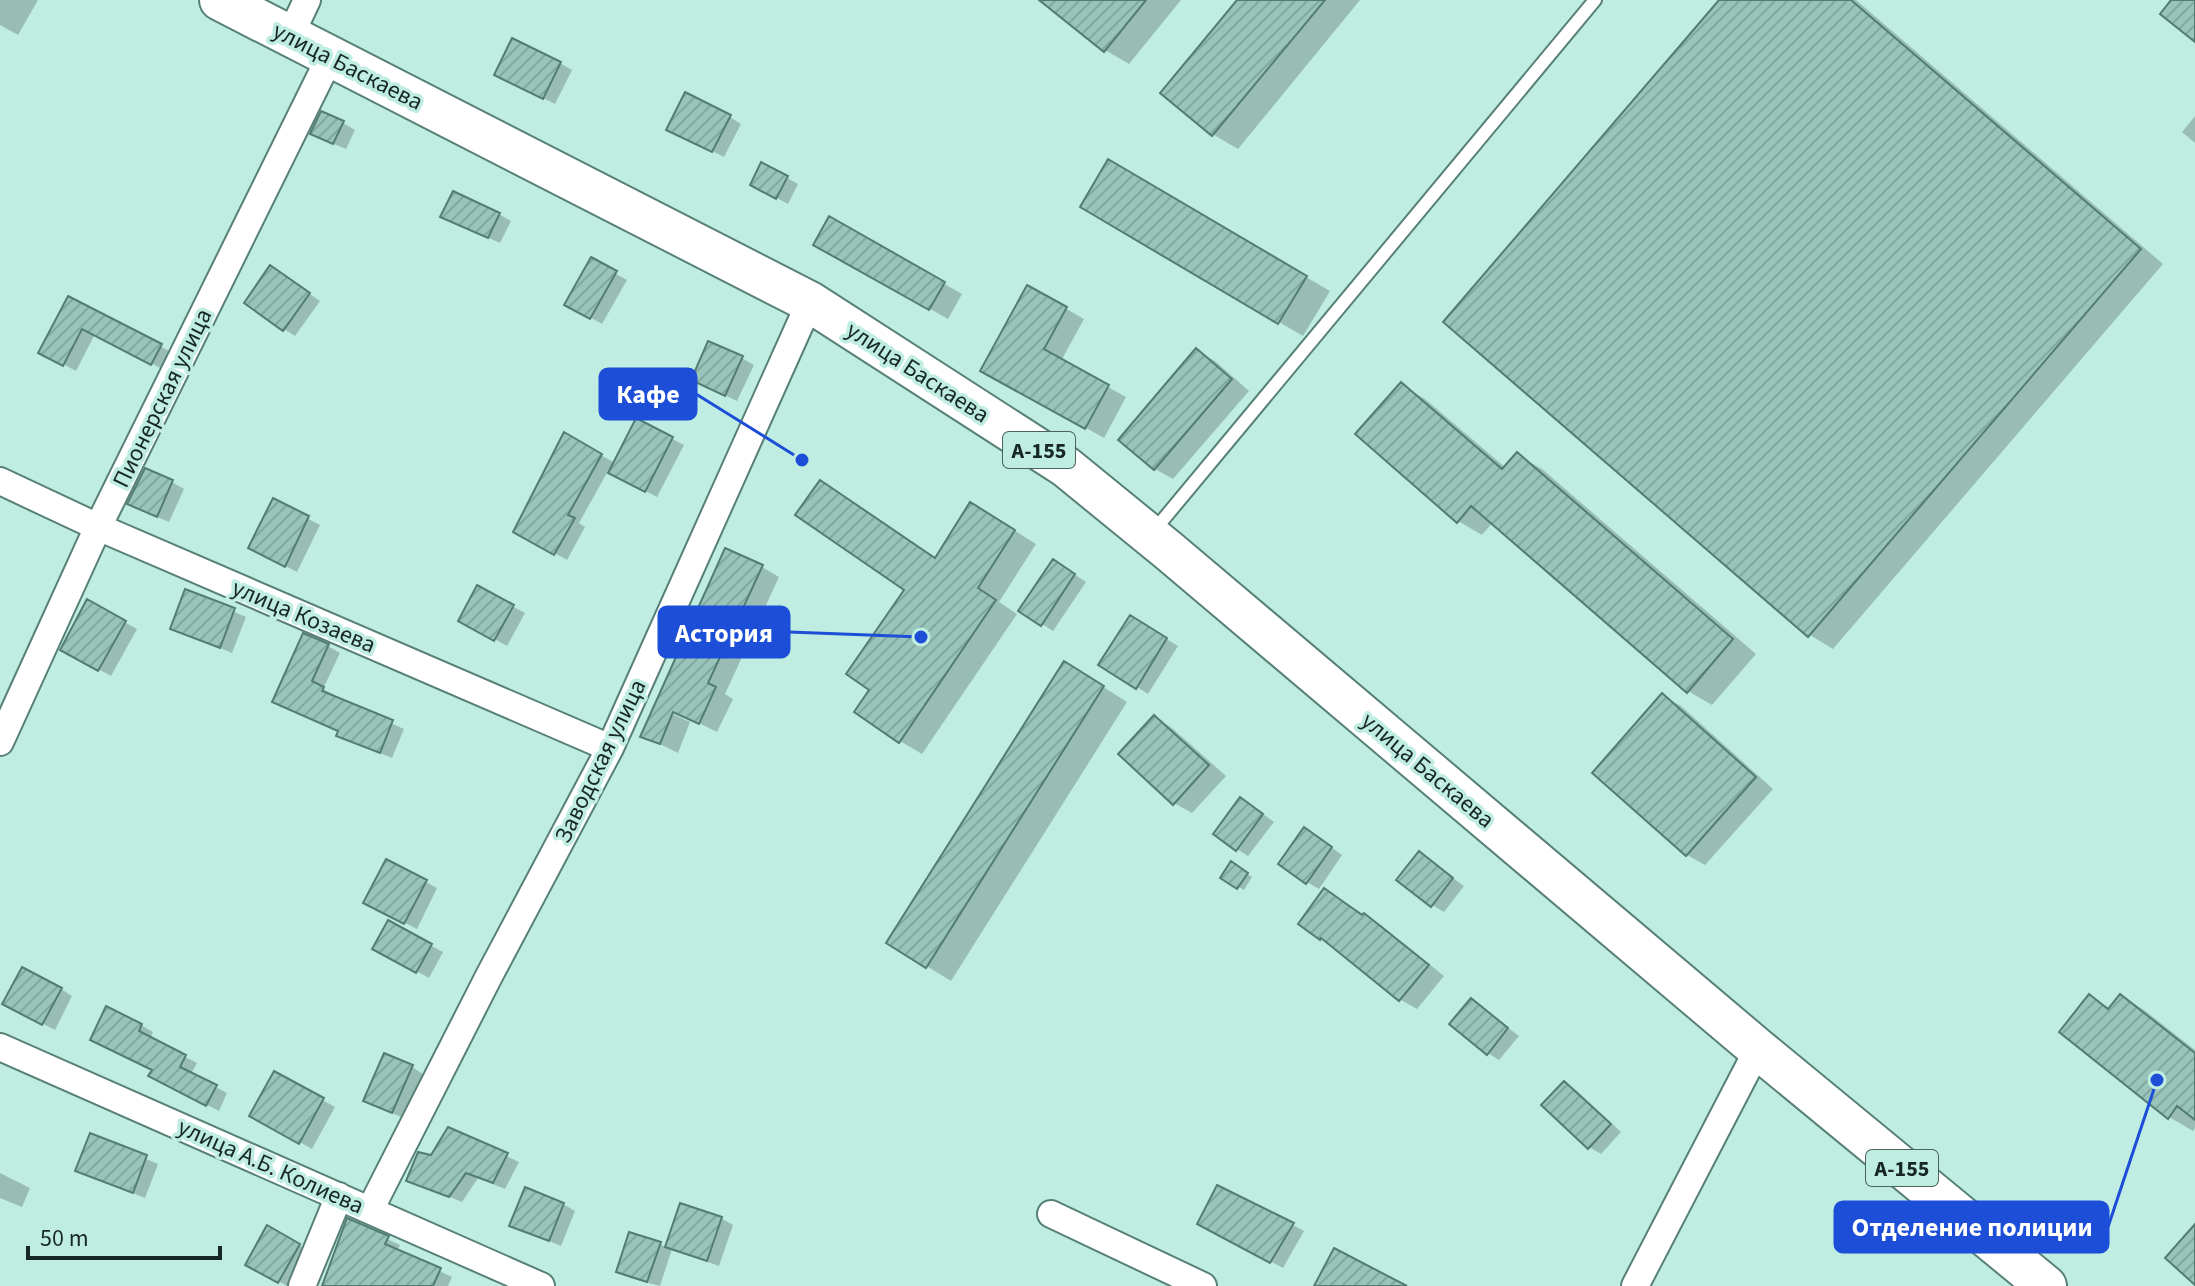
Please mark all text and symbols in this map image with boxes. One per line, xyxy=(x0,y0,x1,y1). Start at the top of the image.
street label: улица Баскаева xyxy=(266,13,429,119)
street label: Пионерская улица xyxy=(104,303,221,494)
street label: улица Баскаева xyxy=(839,313,996,432)
callout: Кафе xyxy=(600,369,696,419)
text: Кафе xyxy=(616,376,680,413)
road number: А-155 xyxy=(1003,432,1075,468)
street label: улица Козаева xyxy=(226,570,381,663)
callout: Астория xyxy=(659,607,789,657)
text: Астория xyxy=(674,615,773,652)
street label: Заводская улица xyxy=(546,674,655,849)
street label: улица Баскаева xyxy=(1353,704,1502,837)
street label: улица А.Б. Колиева xyxy=(172,1110,370,1223)
road number: А-155 xyxy=(1866,1150,1938,1186)
callout: Отделение полиции xyxy=(1835,1202,2108,1252)
text: Отделение полиции xyxy=(1851,1209,2093,1246)
scale bar xyxy=(28,1210,220,1260)
text: 50 m xyxy=(40,1221,89,1256)

